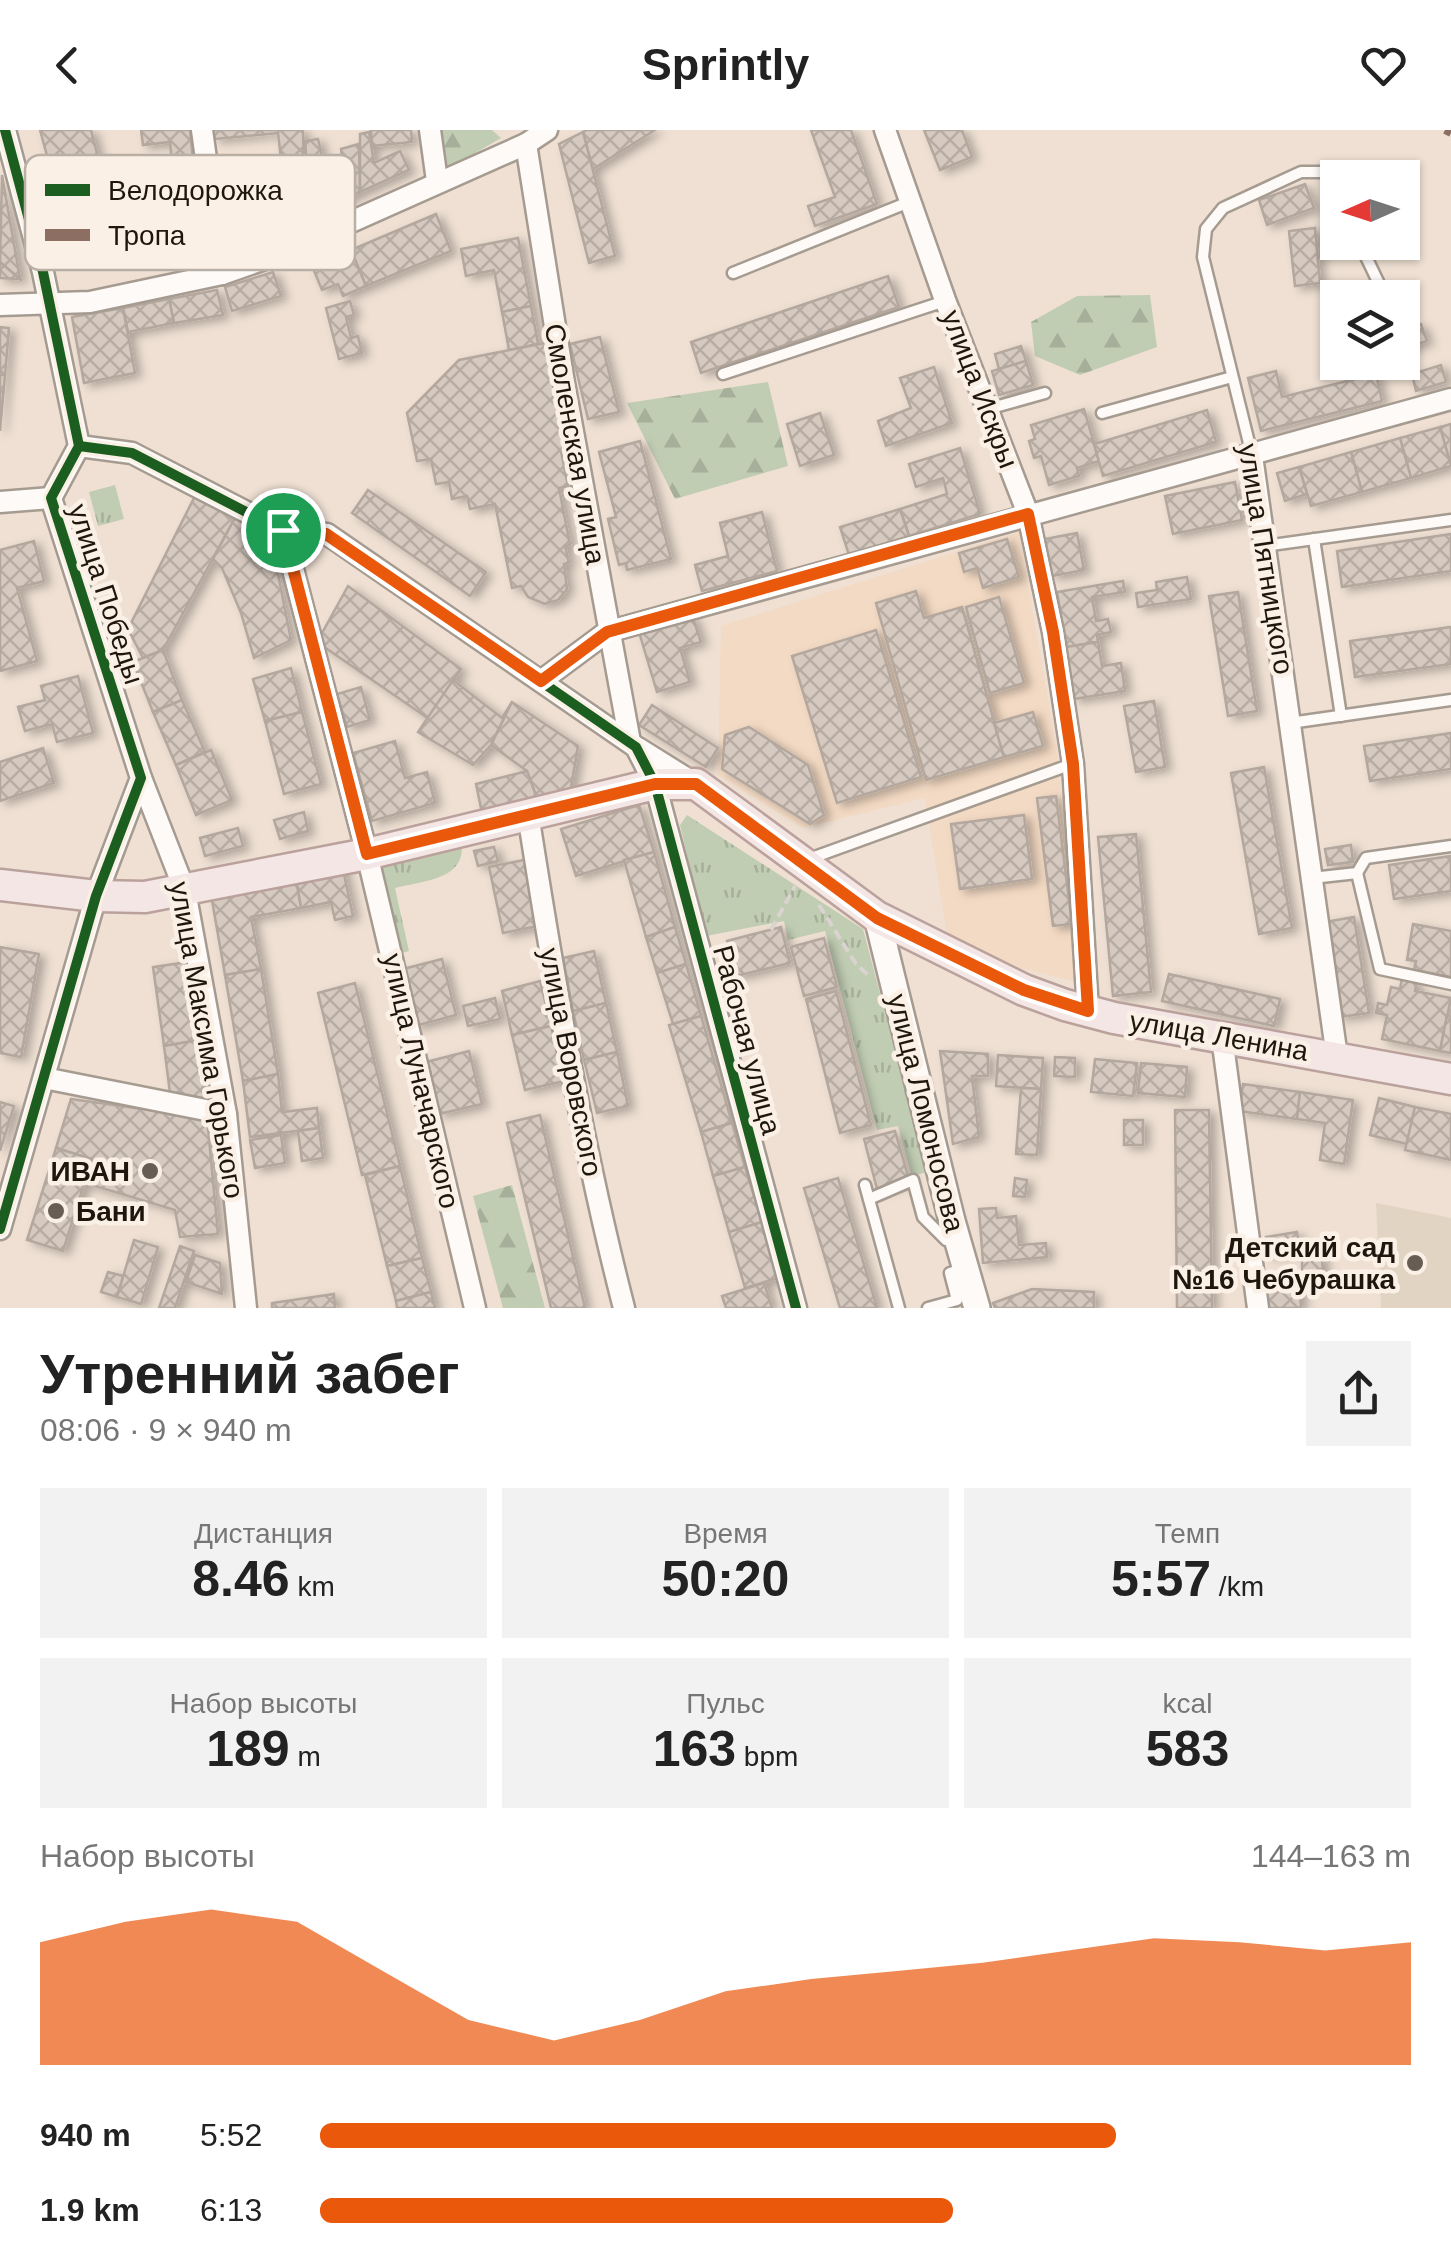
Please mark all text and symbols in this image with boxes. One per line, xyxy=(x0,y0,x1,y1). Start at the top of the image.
icon: back xyxy=(40,38,95,93)
icon: heart xyxy=(1356,38,1411,93)
text: Sprintly xyxy=(642,39,809,90)
legend xyxy=(25,155,355,270)
north arrow xyxy=(1320,160,1420,260)
map controls xyxy=(1320,160,1420,380)
text: Велодорожка xyxy=(108,175,283,206)
text: Тропа xyxy=(108,220,186,251)
button: layers xyxy=(1320,280,1420,380)
street label: улица Искры xyxy=(936,306,1024,472)
street label: Смоленская улица xyxy=(539,321,612,567)
street label: улица Пятницкого xyxy=(1232,441,1300,677)
pin xyxy=(241,488,326,573)
street label: улица Победы xyxy=(62,500,150,688)
icon: arrive xyxy=(256,503,311,558)
street label: улица Максима Горького xyxy=(164,879,250,1201)
street label: Рабочая улица xyxy=(707,942,787,1138)
street label: улица Воровского xyxy=(534,945,608,1179)
street label: улица Луначарского xyxy=(377,950,465,1212)
street label: улица Ломоносова xyxy=(881,991,971,1236)
street label: улица Ленина xyxy=(1127,1005,1311,1067)
place label: ИВАН xyxy=(51,1156,130,1187)
marker: ИВАН xyxy=(139,1160,161,1182)
place label: Бани xyxy=(76,1196,146,1227)
marker: Бани xyxy=(45,1200,67,1222)
place label: Детский сад №16 Чебурашка xyxy=(1172,1232,1395,1295)
marker: Детский сад №16 Чебурашка xyxy=(1404,1252,1426,1274)
button: share xyxy=(1306,1341,1411,1446)
text: Утренний забег xyxy=(40,1343,459,1405)
text: 08:06 · 9 × 940 m xyxy=(40,1412,292,1448)
text: Дистанция xyxy=(194,1518,333,1549)
text: Время xyxy=(683,1518,768,1549)
text: Темп xyxy=(1155,1518,1220,1549)
text: 8.46 xyxy=(192,1551,290,1607)
text: 50:20 xyxy=(662,1551,789,1607)
text: 5:57 xyxy=(1111,1551,1211,1607)
text: km xyxy=(290,1571,335,1602)
text: /km xyxy=(1211,1571,1264,1602)
text: Набор высоты xyxy=(170,1688,357,1719)
text: Пульс xyxy=(686,1688,765,1719)
text: kcal xyxy=(1163,1688,1212,1719)
text: 189 xyxy=(206,1721,290,1777)
text: 163 xyxy=(653,1721,736,1777)
text: 583 xyxy=(1146,1721,1229,1777)
text: m xyxy=(290,1741,321,1772)
text: bpm xyxy=(736,1741,798,1772)
text: Набор высоты xyxy=(40,1838,255,1874)
text: 144–163 m xyxy=(1251,1838,1411,1874)
text: 940 m xyxy=(40,2117,131,2153)
text: 5:52 xyxy=(200,2117,262,2153)
text: 1.9 km xyxy=(40,2192,140,2228)
text: 6:13 xyxy=(200,2192,262,2228)

